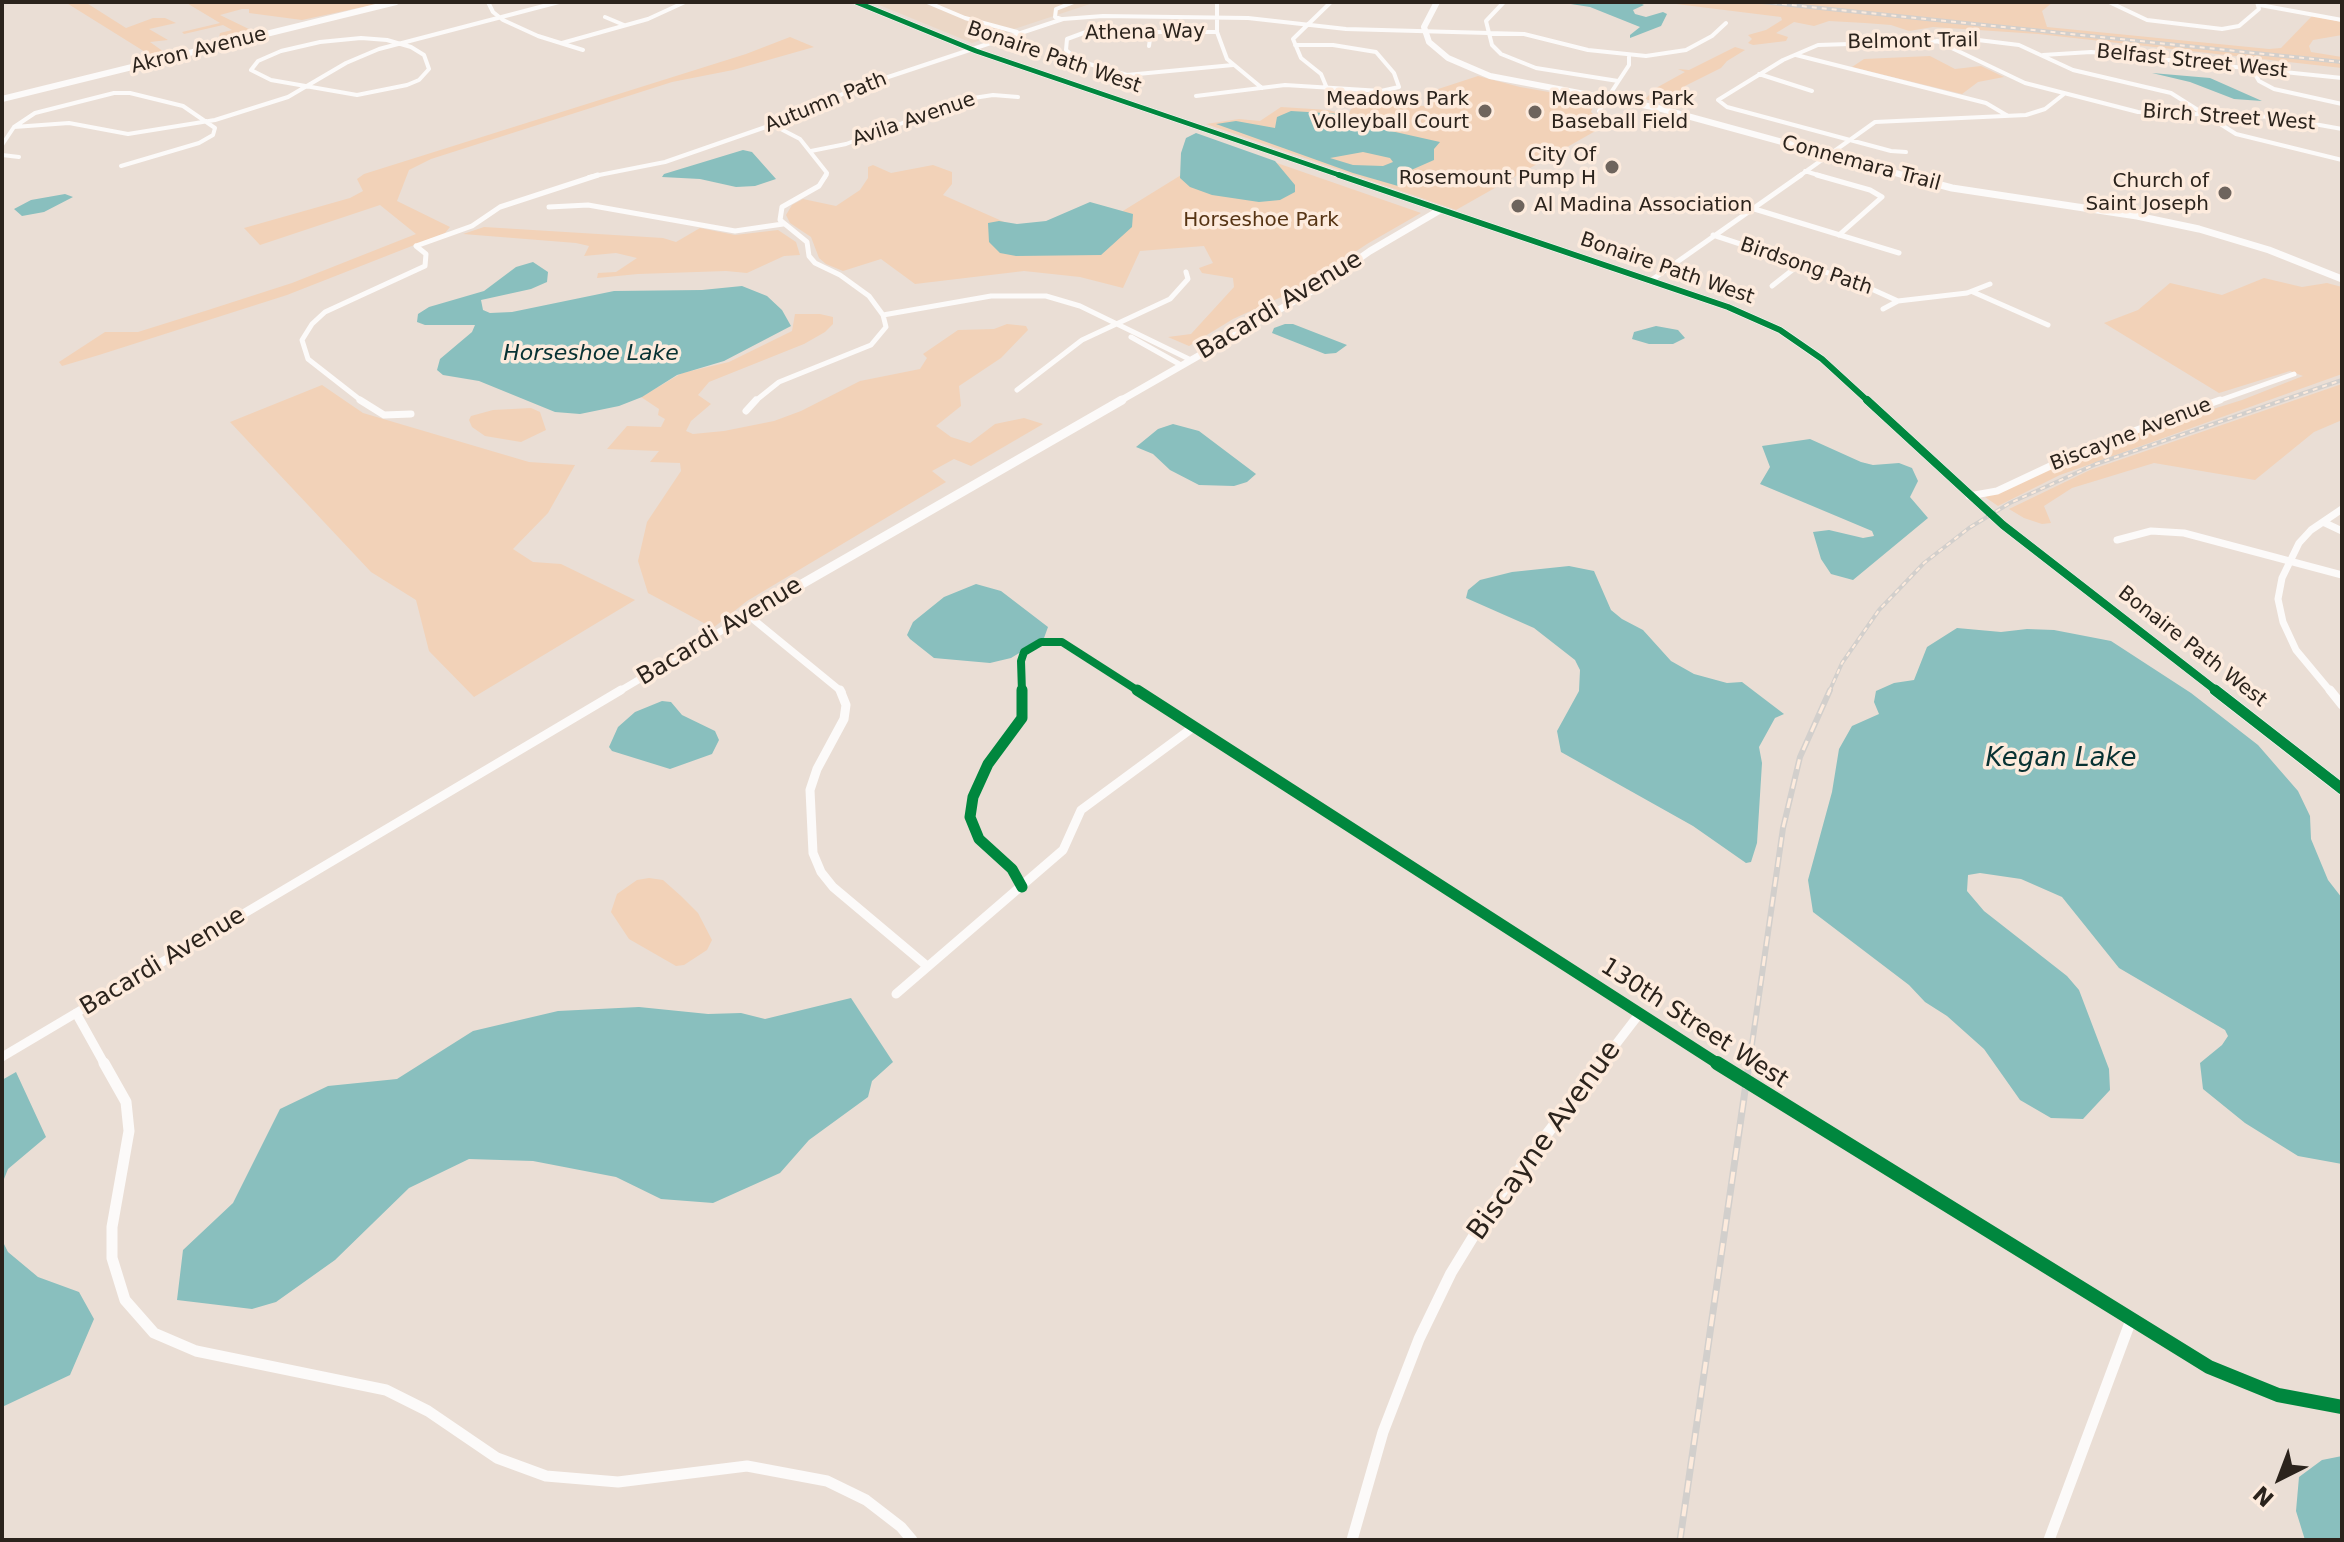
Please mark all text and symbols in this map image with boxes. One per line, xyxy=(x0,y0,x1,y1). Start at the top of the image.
street label: Bonaire Path West xyxy=(964,17,1144,99)
street label: Athena Way xyxy=(1085,20,1205,46)
street label: Akron Avenue xyxy=(129,23,269,79)
street label: Belmont Trail xyxy=(1847,29,1979,55)
street label: Belfast Street West xyxy=(2095,40,2289,84)
street label: Autumn Path xyxy=(762,68,890,138)
street label: Avila Avenue xyxy=(849,88,979,152)
place label: Meadows Park Volleyball Court xyxy=(1312,88,1469,135)
place label: Meadows Park Baseball Field xyxy=(1551,88,1694,135)
street label: Birch Street West xyxy=(2142,100,2316,136)
marker: Meadows Park Volleyball Court xyxy=(1476,102,1494,120)
marker: Meadows Park Baseball Field xyxy=(1526,103,1544,121)
street label: Connemara Trail xyxy=(1779,131,1943,197)
place label: City Of Rosemount Pump H xyxy=(1399,144,1596,191)
marker: City Of Rosemount Pump H xyxy=(1603,158,1621,176)
place label: Church of Saint Joseph xyxy=(2085,170,2209,217)
marker: Church of Saint Joseph xyxy=(2216,184,2234,202)
place label: Al Madina Association xyxy=(1534,194,1753,218)
marker: Al Madina Association xyxy=(1509,197,1527,215)
park label: Horseshoe Park xyxy=(1183,209,1339,233)
street label: Bonaire Path West xyxy=(1577,228,1757,310)
street label: Birdsong Path xyxy=(1737,233,1875,301)
street label: Bacardi Avenue xyxy=(1192,245,1368,367)
water label: Horseshoe Lake xyxy=(503,341,679,367)
street label: Biscayne Avenue xyxy=(2047,393,2215,477)
street label: Bacardi Avenue xyxy=(632,571,808,693)
street label: Bonaire Path West xyxy=(2113,581,2271,713)
water label: Kegan Lake xyxy=(1986,743,2136,775)
street label: Bacardi Avenue xyxy=(75,901,251,1023)
street label: 130th Street West xyxy=(1595,953,1793,1095)
street label: Biscayne Avenue xyxy=(1461,1035,1629,1247)
north arrow xyxy=(2240,1438,2320,1518)
text: N xyxy=(2248,1481,2279,1512)

